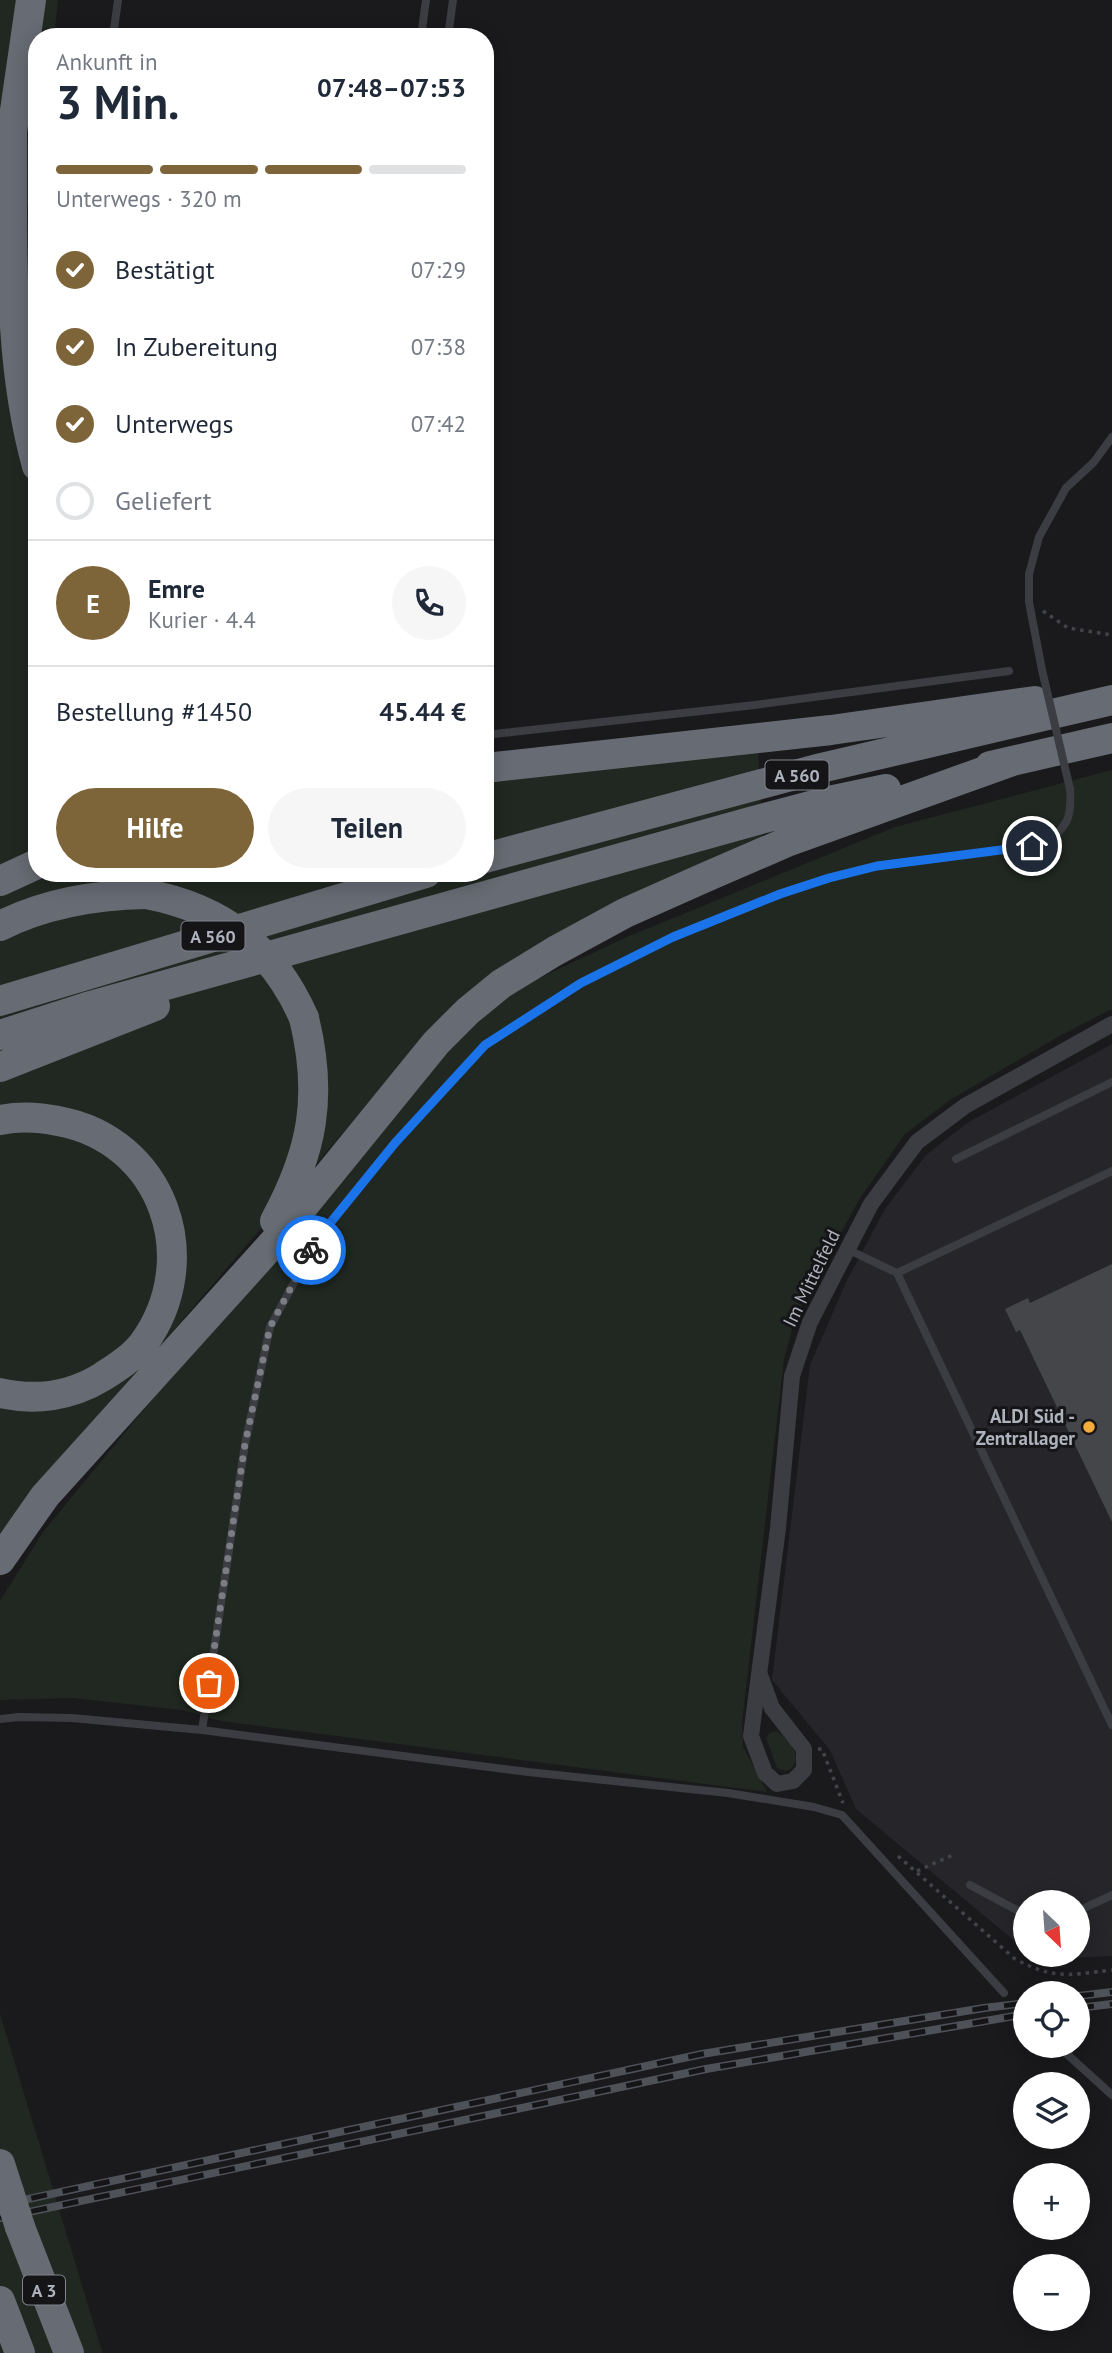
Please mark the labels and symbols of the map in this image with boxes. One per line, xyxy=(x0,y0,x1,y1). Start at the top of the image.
road number: A 560 xyxy=(766,760,828,790)
pin xyxy=(1002,816,1062,876)
road number: A 560 xyxy=(182,922,244,951)
courier xyxy=(276,1215,346,1285)
street label: Im Mittelfeld xyxy=(777,1225,845,1331)
place label: ALDI Süd - Zentrallager xyxy=(976,1404,1075,1450)
marker: ALDI Süd - Zentrallager xyxy=(1081,1419,1097,1435)
pin xyxy=(179,1653,239,1713)
north arrow xyxy=(1013,1890,1090,1967)
road number: A 3 xyxy=(23,2276,65,2304)

